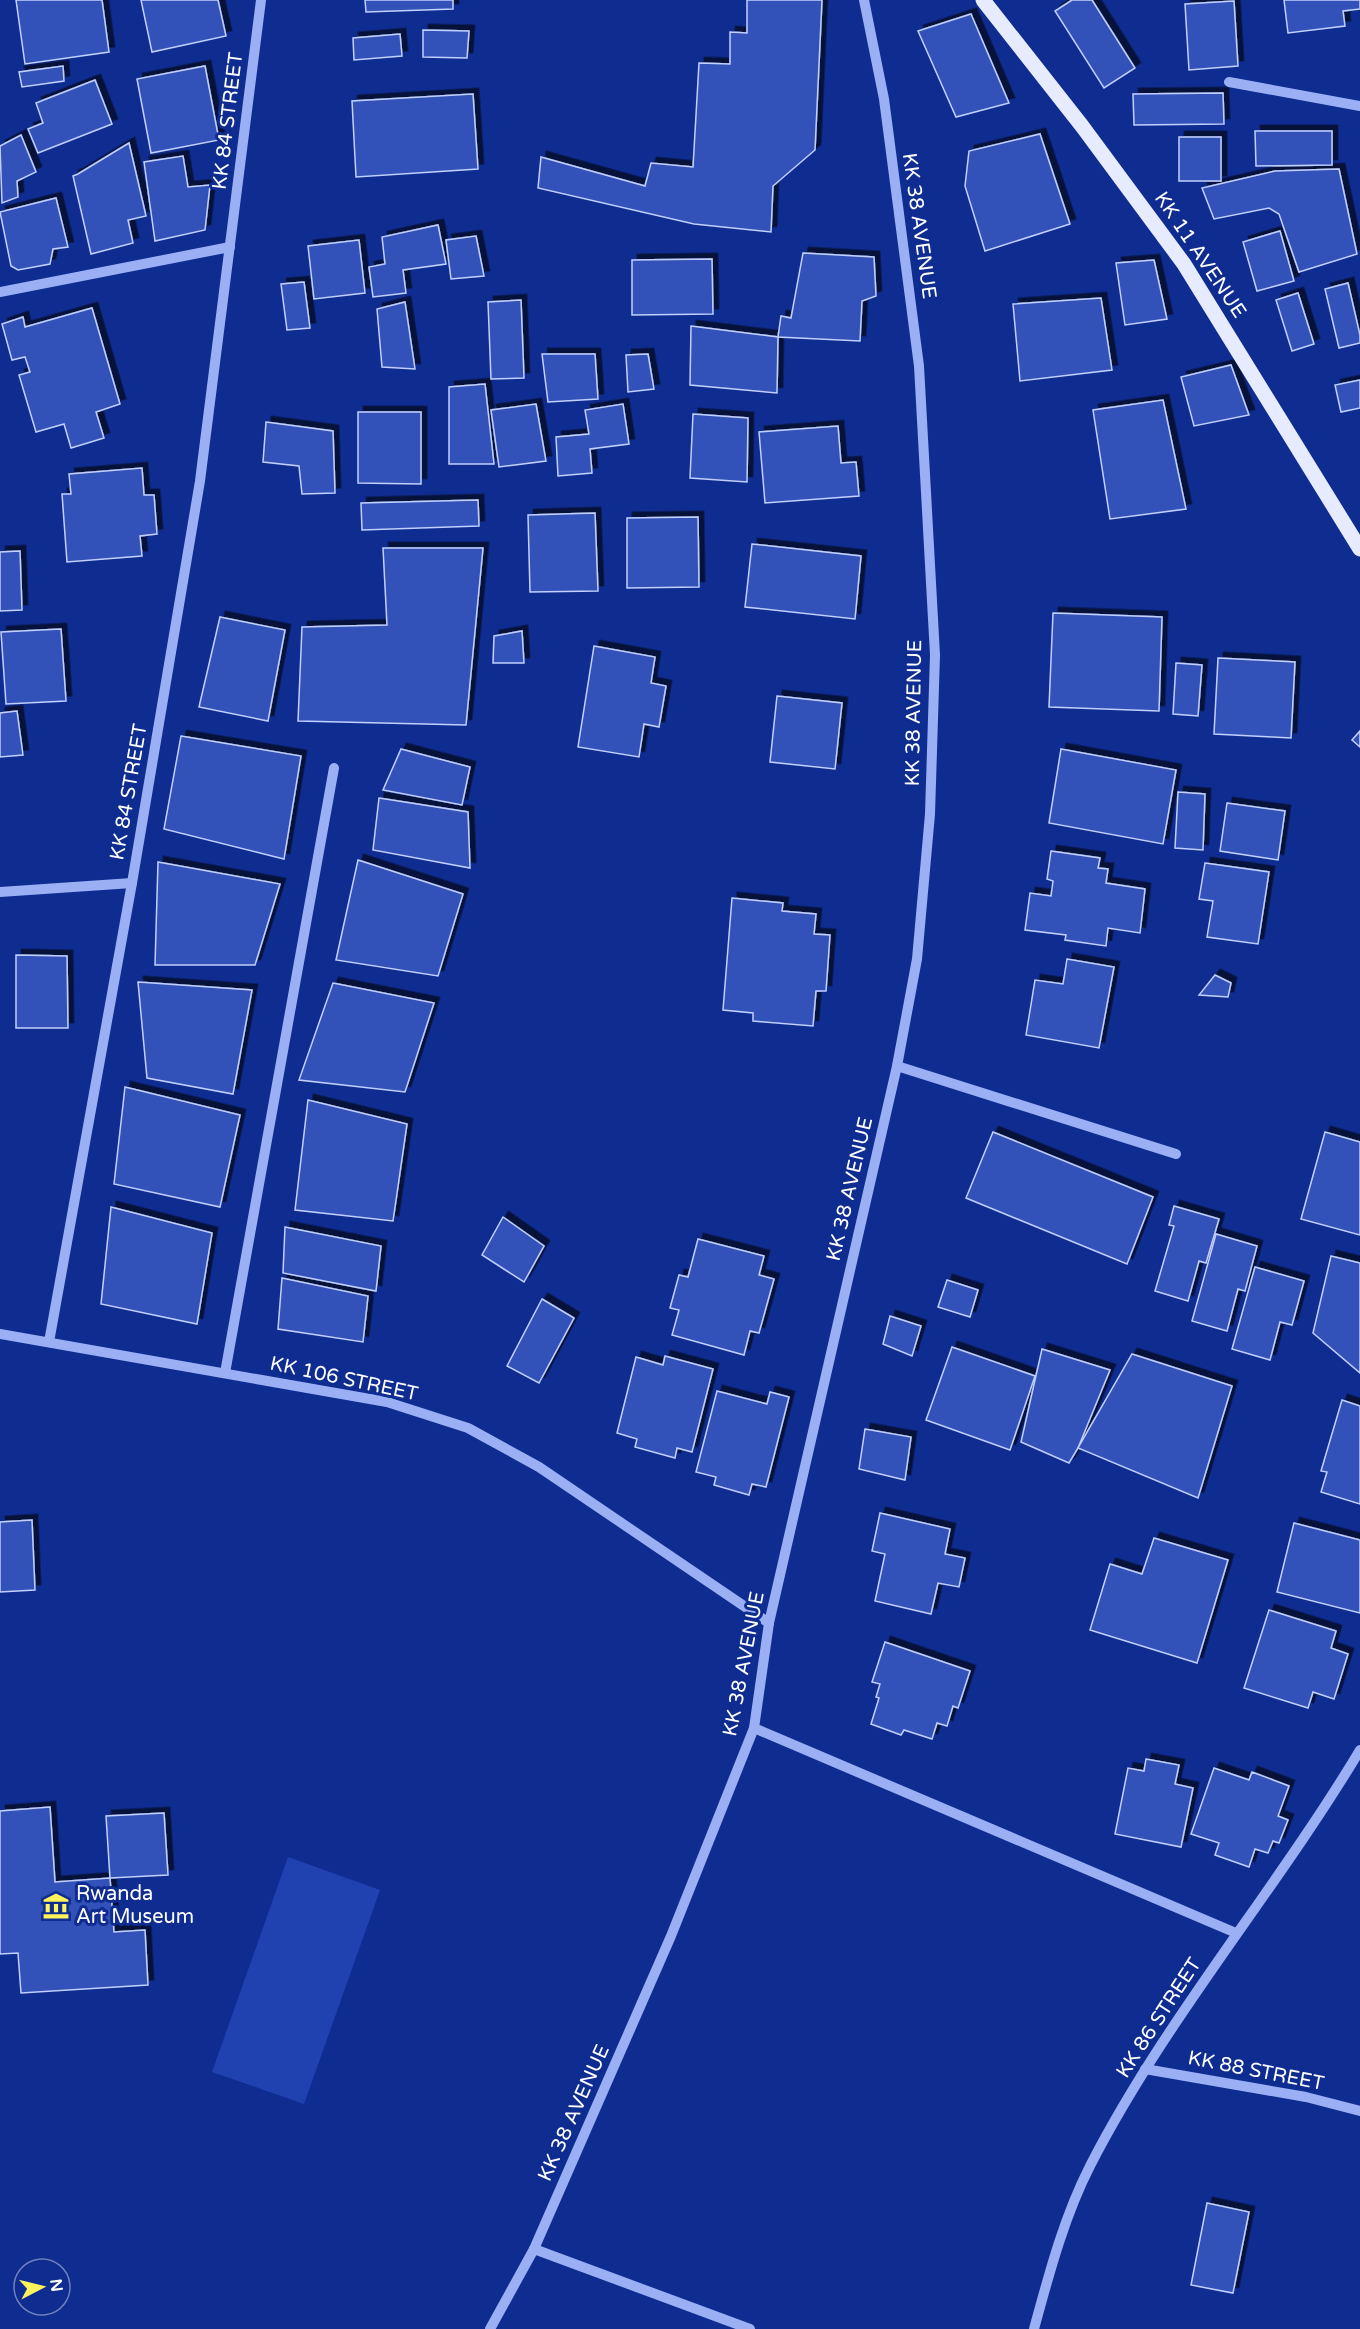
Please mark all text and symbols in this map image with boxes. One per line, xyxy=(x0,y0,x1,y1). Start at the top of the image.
street label: KK 84 STREET xyxy=(208,51,248,191)
street label: KK 38 AVENUE xyxy=(897,152,941,300)
street label: KK 11 AVENUE xyxy=(1149,187,1251,323)
street label: KK 38 AVENUE xyxy=(901,639,927,787)
street label: KK 84 STREET xyxy=(105,722,153,862)
street label: KK 38 AVENUE xyxy=(822,1115,878,1263)
street label: KK 106 STREET xyxy=(268,1352,420,1406)
street label: KK 38 AVENUE xyxy=(718,1590,770,1738)
place label: Rwanda Art Museum xyxy=(76,1882,194,1929)
museum icon: Rwanda Art Museum xyxy=(41,1891,71,1921)
street label: KK 86 STREET xyxy=(1111,1954,1207,2082)
street label: KK 38 AVENUE xyxy=(533,2041,615,2185)
street label: KK 88 STREET xyxy=(1186,2046,1326,2096)
north arrow xyxy=(12,2257,72,2317)
text: N xyxy=(45,2278,67,2293)

